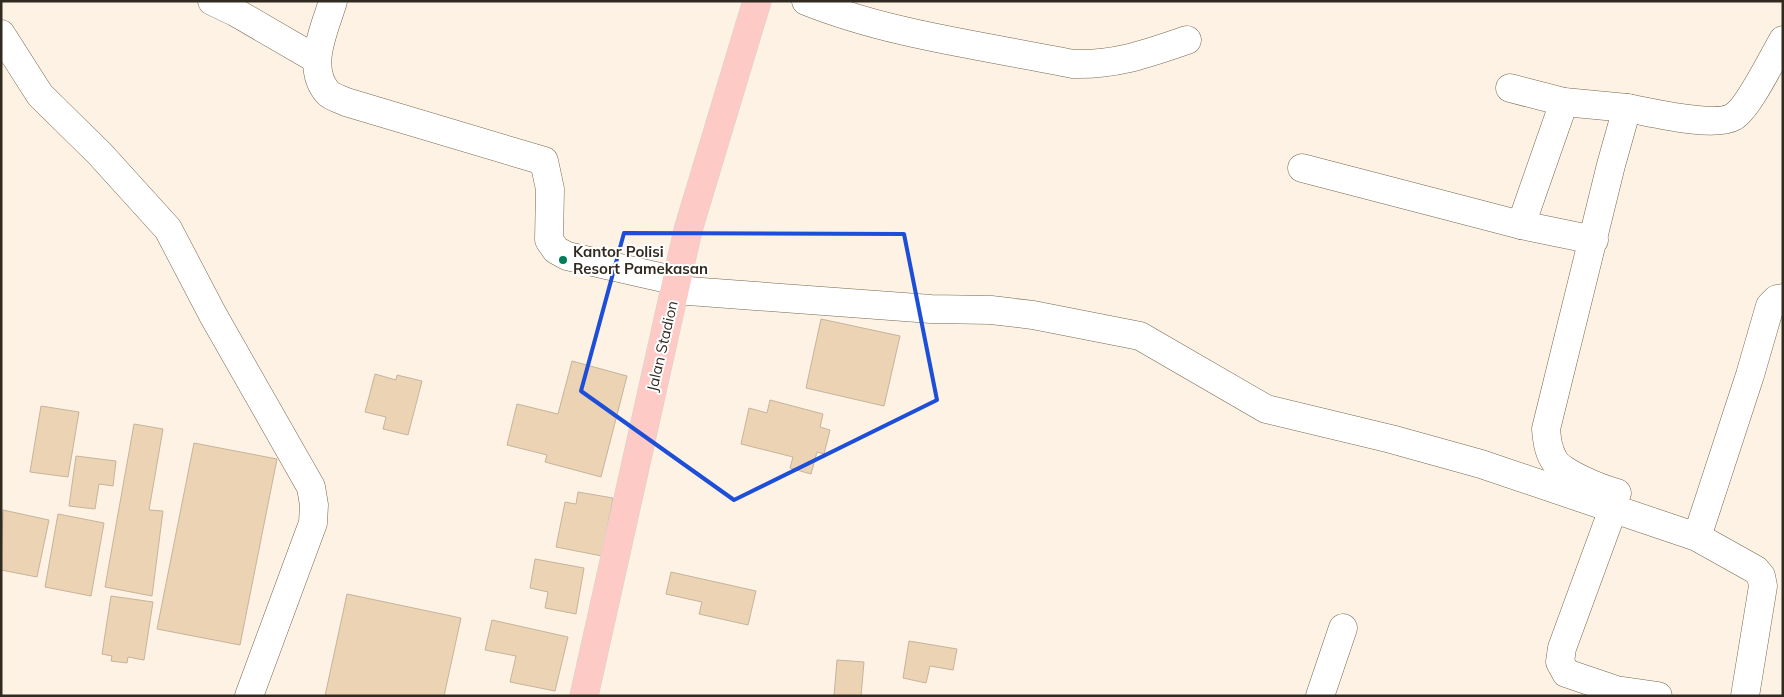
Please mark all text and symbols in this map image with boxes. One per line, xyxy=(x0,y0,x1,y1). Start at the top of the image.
place label: Kantor Polisi Resort Pamekasan xyxy=(573,242,708,278)
marker: Kantor Polisi Resort Pamekasan xyxy=(557,254,569,266)
street label: Jalan Stadion xyxy=(642,299,682,393)

